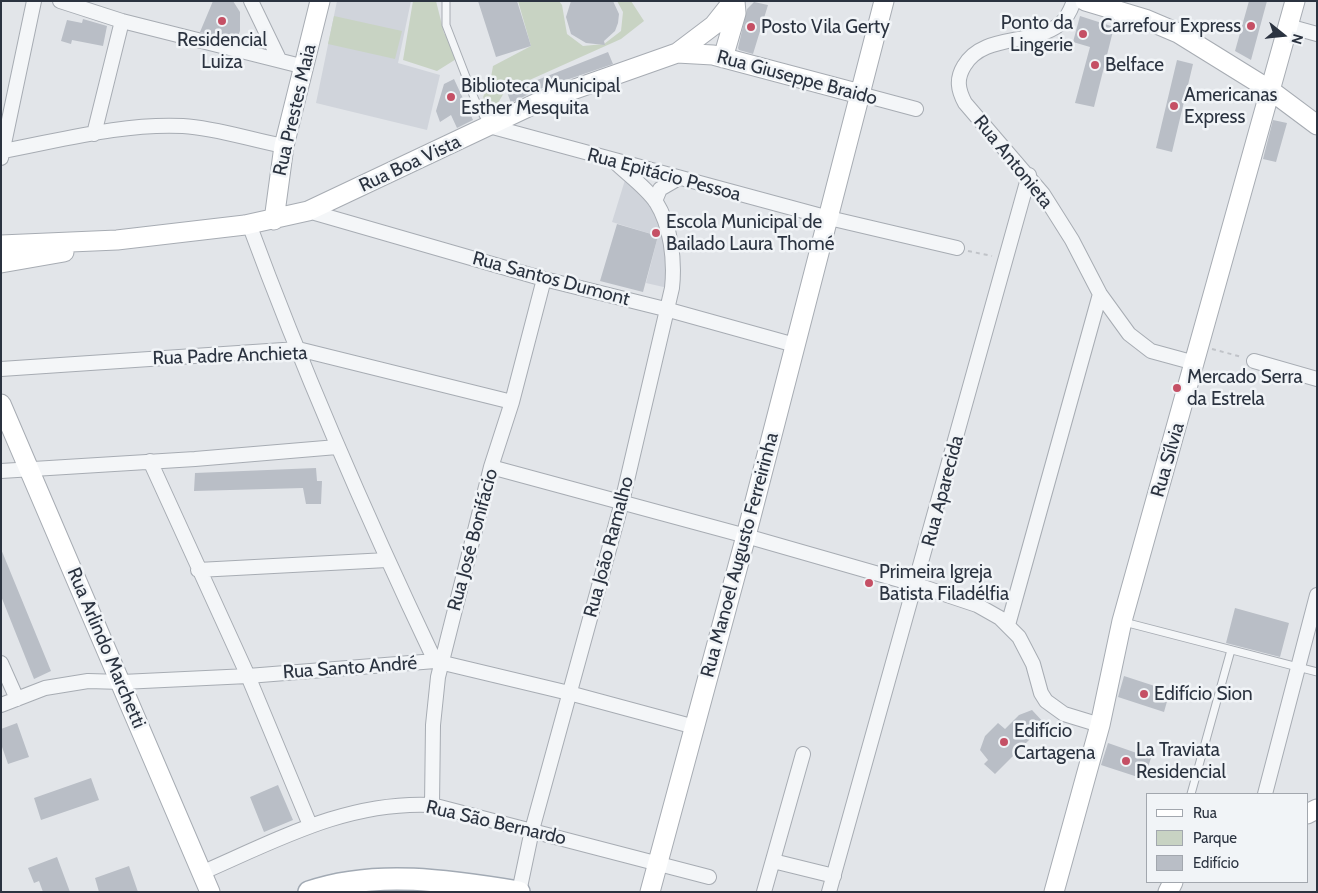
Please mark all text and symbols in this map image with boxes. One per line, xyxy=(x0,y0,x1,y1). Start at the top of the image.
north arrow xyxy=(1258,10,1308,60)
place label: Ponto da Lingerie xyxy=(1001,12,1073,56)
marker: Residencial Luiza xyxy=(216,15,228,27)
place label: Carrefour Express xyxy=(1101,15,1241,37)
place label: Posto Vila Gerty xyxy=(761,16,890,38)
marker: Carrefour Express xyxy=(1245,20,1257,32)
marker: Posto Vila Gerty xyxy=(745,21,757,33)
marker: Ponto da Lingerie xyxy=(1077,28,1089,40)
place label: Residencial Luiza xyxy=(177,29,267,73)
text: N xyxy=(1287,32,1307,46)
street label: Rua Prestes Maia xyxy=(269,42,321,178)
street label: Rua Giuseppe Braido xyxy=(714,46,880,110)
place label: Belface xyxy=(1105,54,1164,76)
marker: Belface xyxy=(1089,59,1101,71)
place label: Biblioteca Municipal Esther Mesquita xyxy=(461,75,620,119)
place label: Americanas Express xyxy=(1184,84,1277,128)
marker: Biblioteca Municipal Esther Mesquita xyxy=(445,91,457,103)
marker: Americanas Express xyxy=(1168,100,1180,112)
street label: Rua Antonieta xyxy=(968,111,1058,213)
street label: Rua Boa Vista xyxy=(356,131,464,197)
street label: Rua Epitácio Pessoa xyxy=(585,144,743,206)
place label: Escola Municipal de Bailado Laura Thomé xyxy=(666,211,834,255)
marker: Escola Municipal de Bailado Laura Thomé xyxy=(650,227,662,239)
street label: Rua Santos Dumont xyxy=(470,247,632,311)
street label: Rua Padre Anchieta xyxy=(152,342,308,370)
place label: Mercado Serra da Estrela xyxy=(1187,366,1303,410)
marker: Mercado Serra da Estrela xyxy=(1171,382,1183,394)
street label: Rua Sílvia xyxy=(1147,420,1189,500)
street label: Rua Manoel Augusto Ferreirinha xyxy=(696,430,784,680)
street label: Rua Aparecida xyxy=(917,433,969,549)
street label: Rua José Bonifácio xyxy=(443,466,503,614)
street label: Rua João Ramalho xyxy=(579,474,639,620)
place label: Primeira Igreja Batista Filadélfia xyxy=(879,561,1009,605)
street label: Rua Arlindo Marchetti xyxy=(62,564,150,732)
marker: Primeira Igreja Batista Filadélfia xyxy=(863,577,875,589)
street label: Rua Santo André xyxy=(282,652,418,684)
place label: Edifício Sion xyxy=(1154,683,1253,705)
marker: Edifício Sion xyxy=(1138,688,1150,700)
place label: Edifício Cartagena xyxy=(1014,720,1095,764)
marker: Edifício Cartagena xyxy=(998,736,1010,748)
place label: La Traviata Residencial xyxy=(1136,739,1226,783)
marker: La Traviata Residencial xyxy=(1120,755,1132,767)
legend xyxy=(1146,793,1308,883)
street label: Rua São Bernardo xyxy=(424,796,568,850)
text: Rua xyxy=(1193,804,1217,822)
text: Parque xyxy=(1193,829,1237,847)
text: Edifício xyxy=(1193,854,1239,872)

